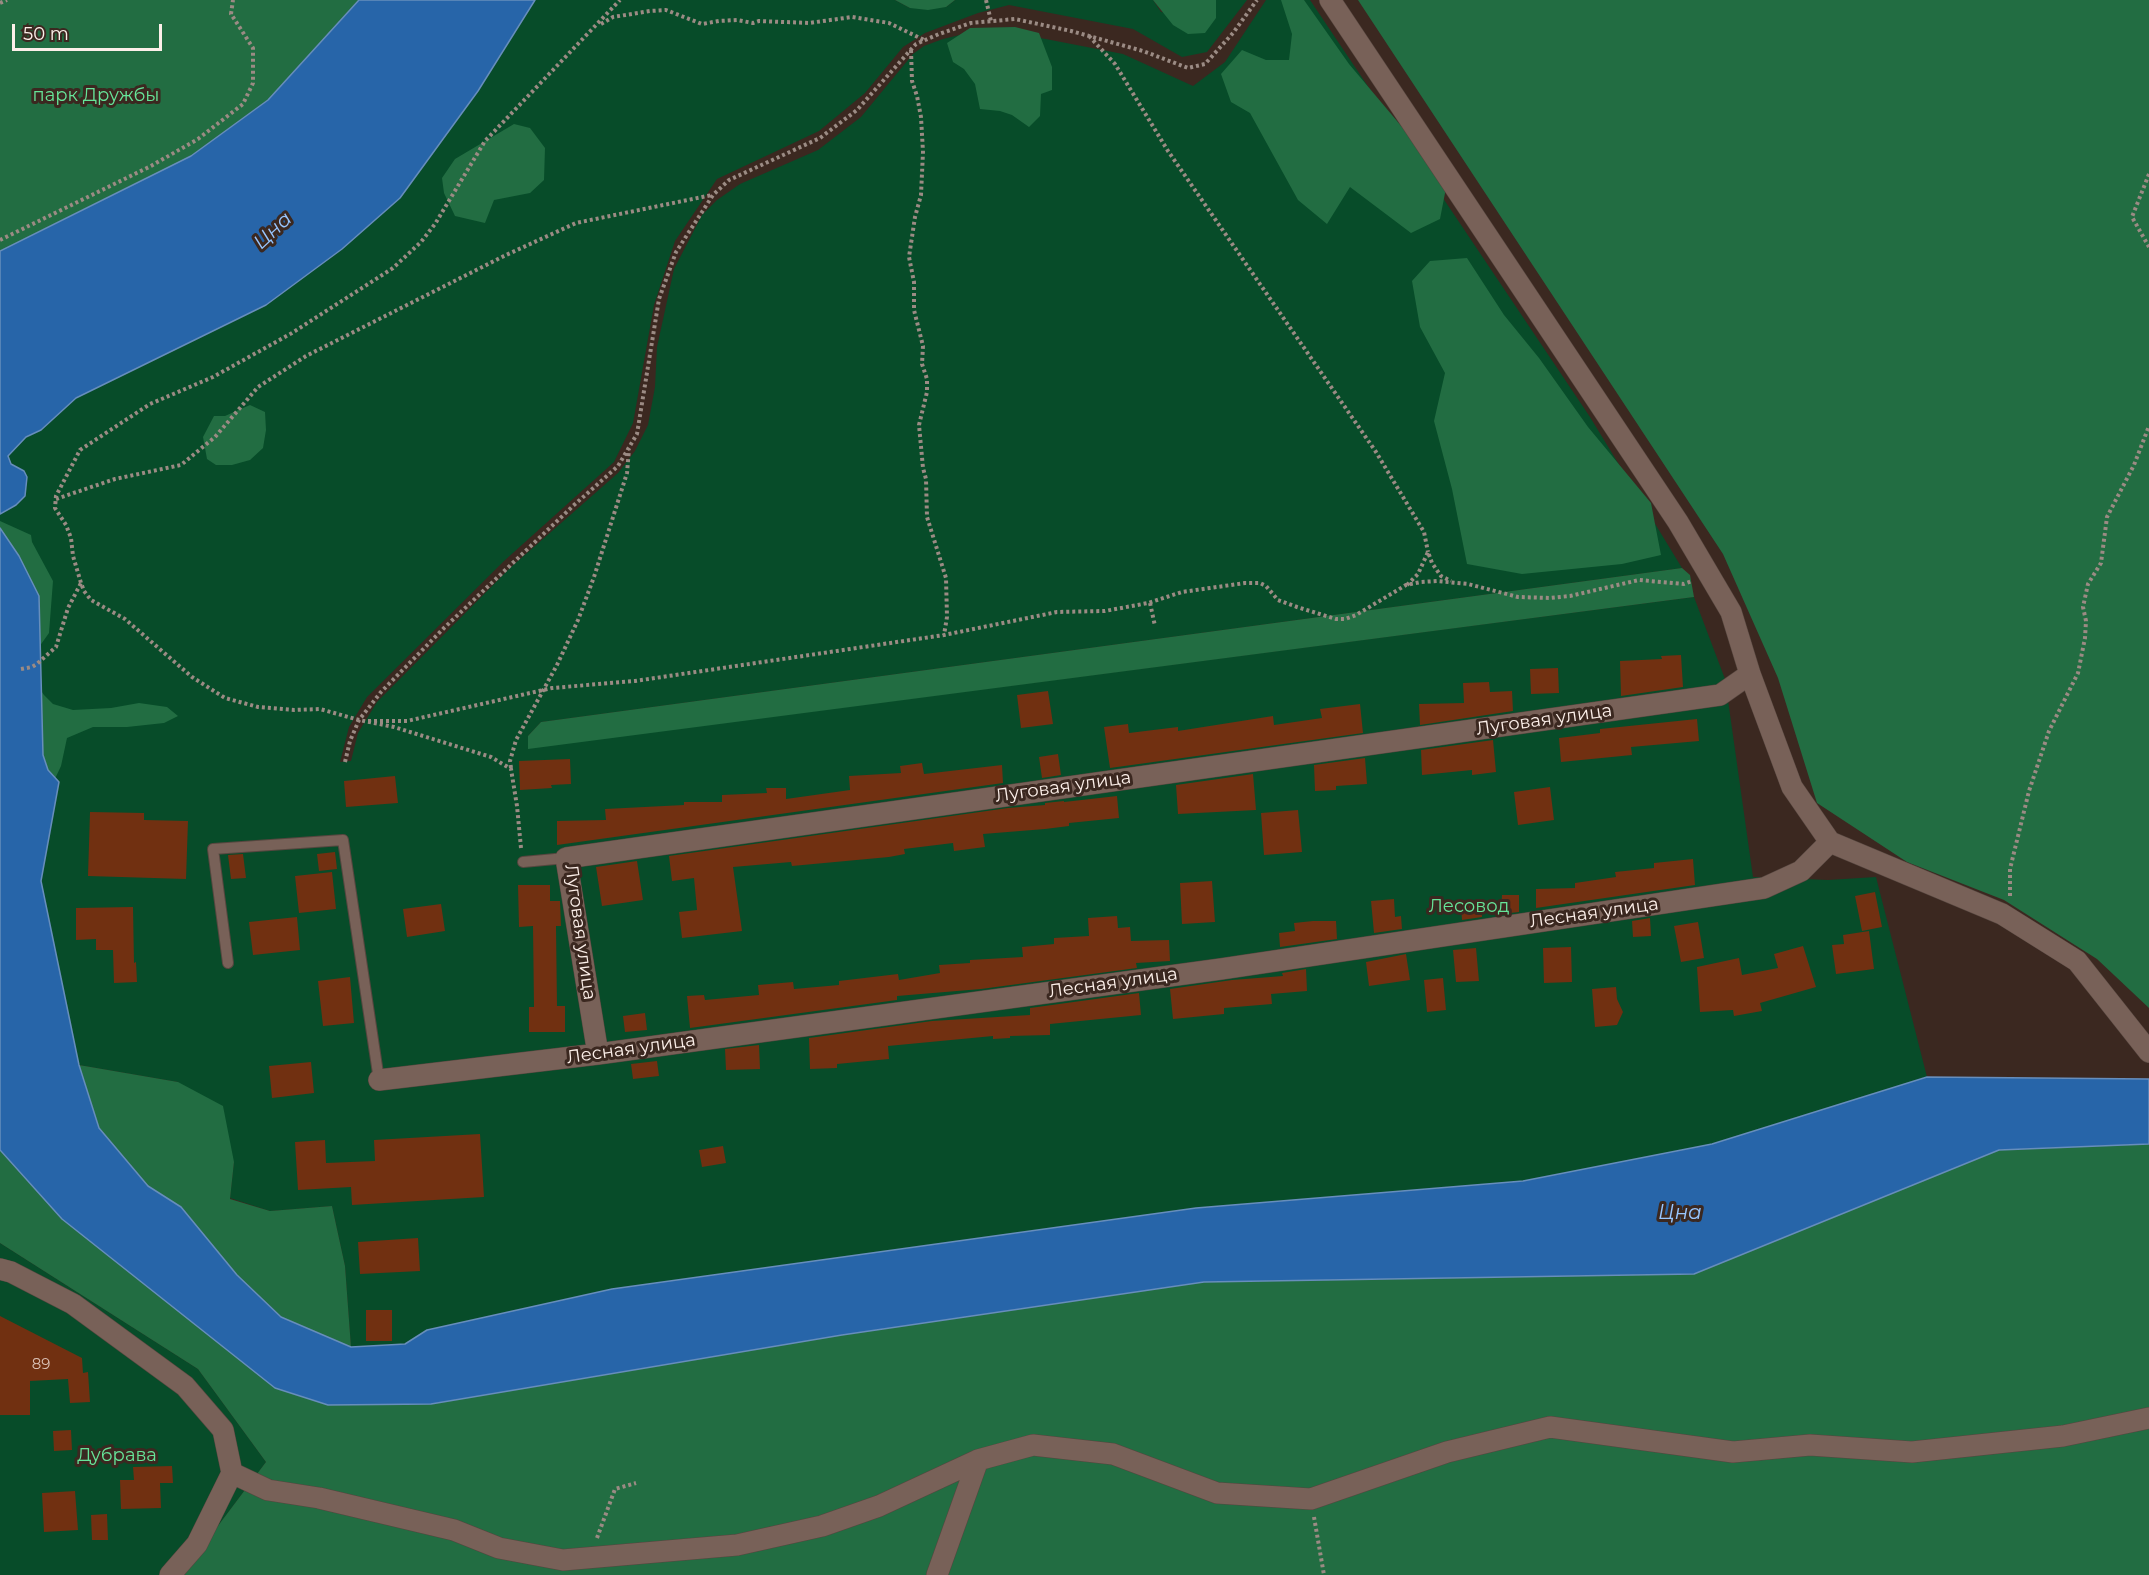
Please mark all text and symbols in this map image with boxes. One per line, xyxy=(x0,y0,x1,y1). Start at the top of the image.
scale bar xyxy=(15,12,165,50)
text: 50 m xyxy=(23,23,69,45)
park label: парк Дружбы xyxy=(33,85,159,107)
water label: Цна xyxy=(249,207,297,255)
street label: Луговая улица xyxy=(1475,700,1613,740)
street label: Луговая улица xyxy=(994,767,1132,807)
street label: Луговая улица xyxy=(560,863,600,1001)
street label: Лесная улица xyxy=(1528,893,1660,933)
park label: Лесовод xyxy=(1429,896,1509,918)
street label: Лесная улица xyxy=(1047,963,1179,1003)
street label: Лесная улица xyxy=(565,1029,697,1069)
water label: Цна xyxy=(1658,1201,1702,1225)
house number: 89 xyxy=(32,1356,50,1374)
park label: Дубрава xyxy=(77,1445,157,1467)

